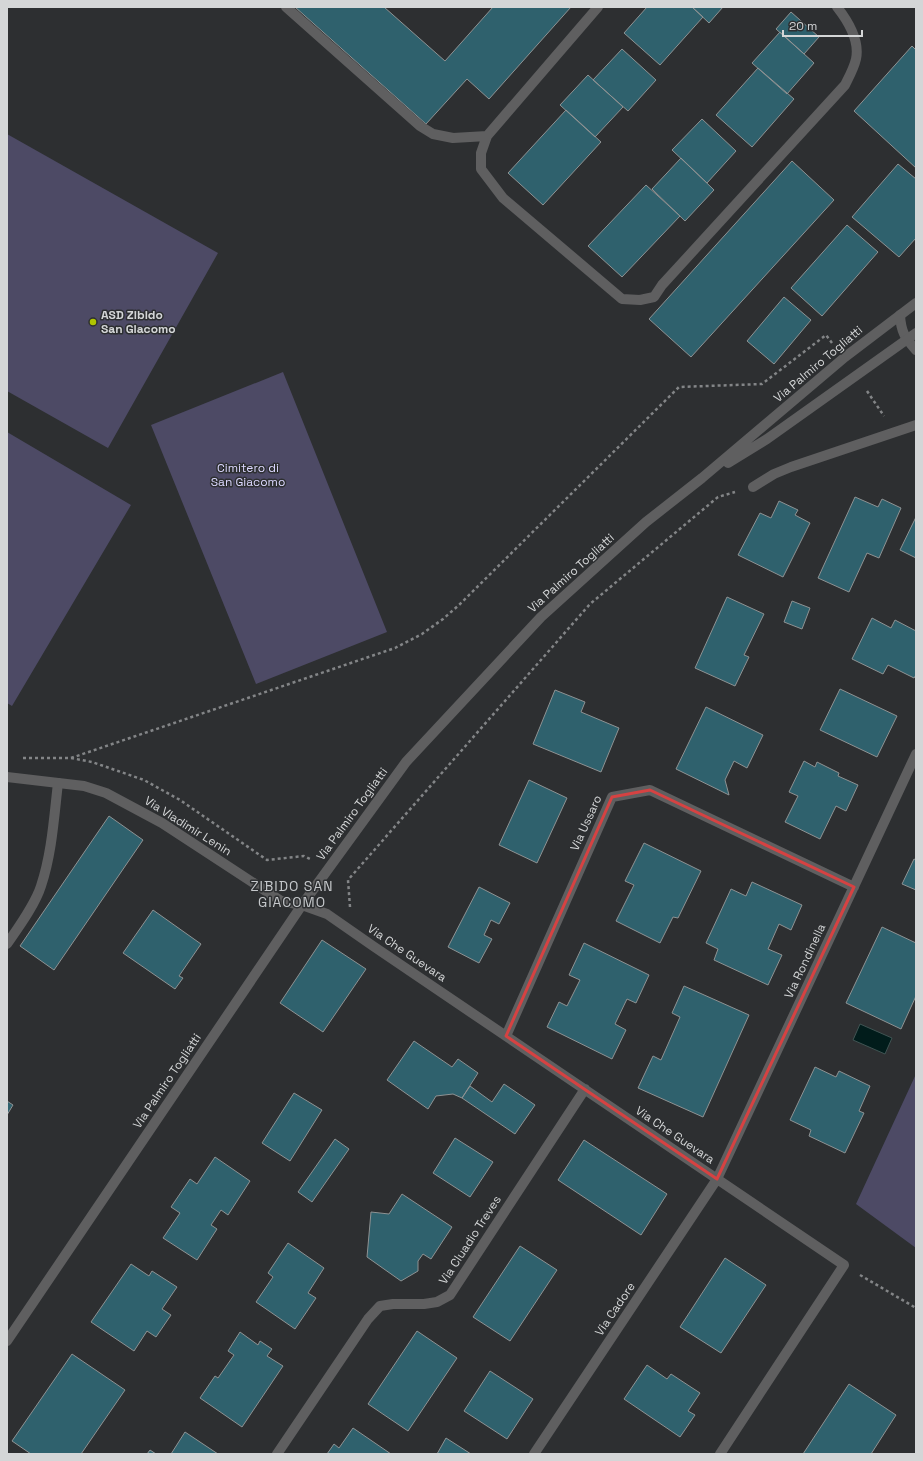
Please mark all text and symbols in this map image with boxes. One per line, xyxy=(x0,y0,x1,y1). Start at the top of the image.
scale bar xyxy=(783,12,862,38)
text: 20 m xyxy=(789,18,817,34)
place label: ASD Zibido San Giacomo xyxy=(101,307,176,337)
marker: ASD Zibido San Giacomo xyxy=(88,317,98,327)
street label: Via Palmiro Togliatti xyxy=(770,322,866,406)
park label: Cimitero di San Giacomo xyxy=(211,460,285,490)
street label: Via Palmiro Togliatti xyxy=(524,530,618,616)
street label: Via Palmiro Togliatti xyxy=(313,764,391,864)
street label: Via Vladimir Lenin xyxy=(141,793,235,859)
street label: Via Ussaro xyxy=(567,793,605,853)
district label: ZIBIDO SAN GIACOMO xyxy=(250,877,334,911)
street label: Via Che Guevara xyxy=(364,921,450,985)
street label: Via Rondinella xyxy=(781,921,829,1001)
street label: Via Palmiro Togliatti xyxy=(129,1030,205,1132)
street label: Via Che Guevara xyxy=(632,1103,718,1167)
street label: Via Cluadio Treves xyxy=(435,1192,505,1288)
street label: Via Cadore xyxy=(591,1279,639,1339)

